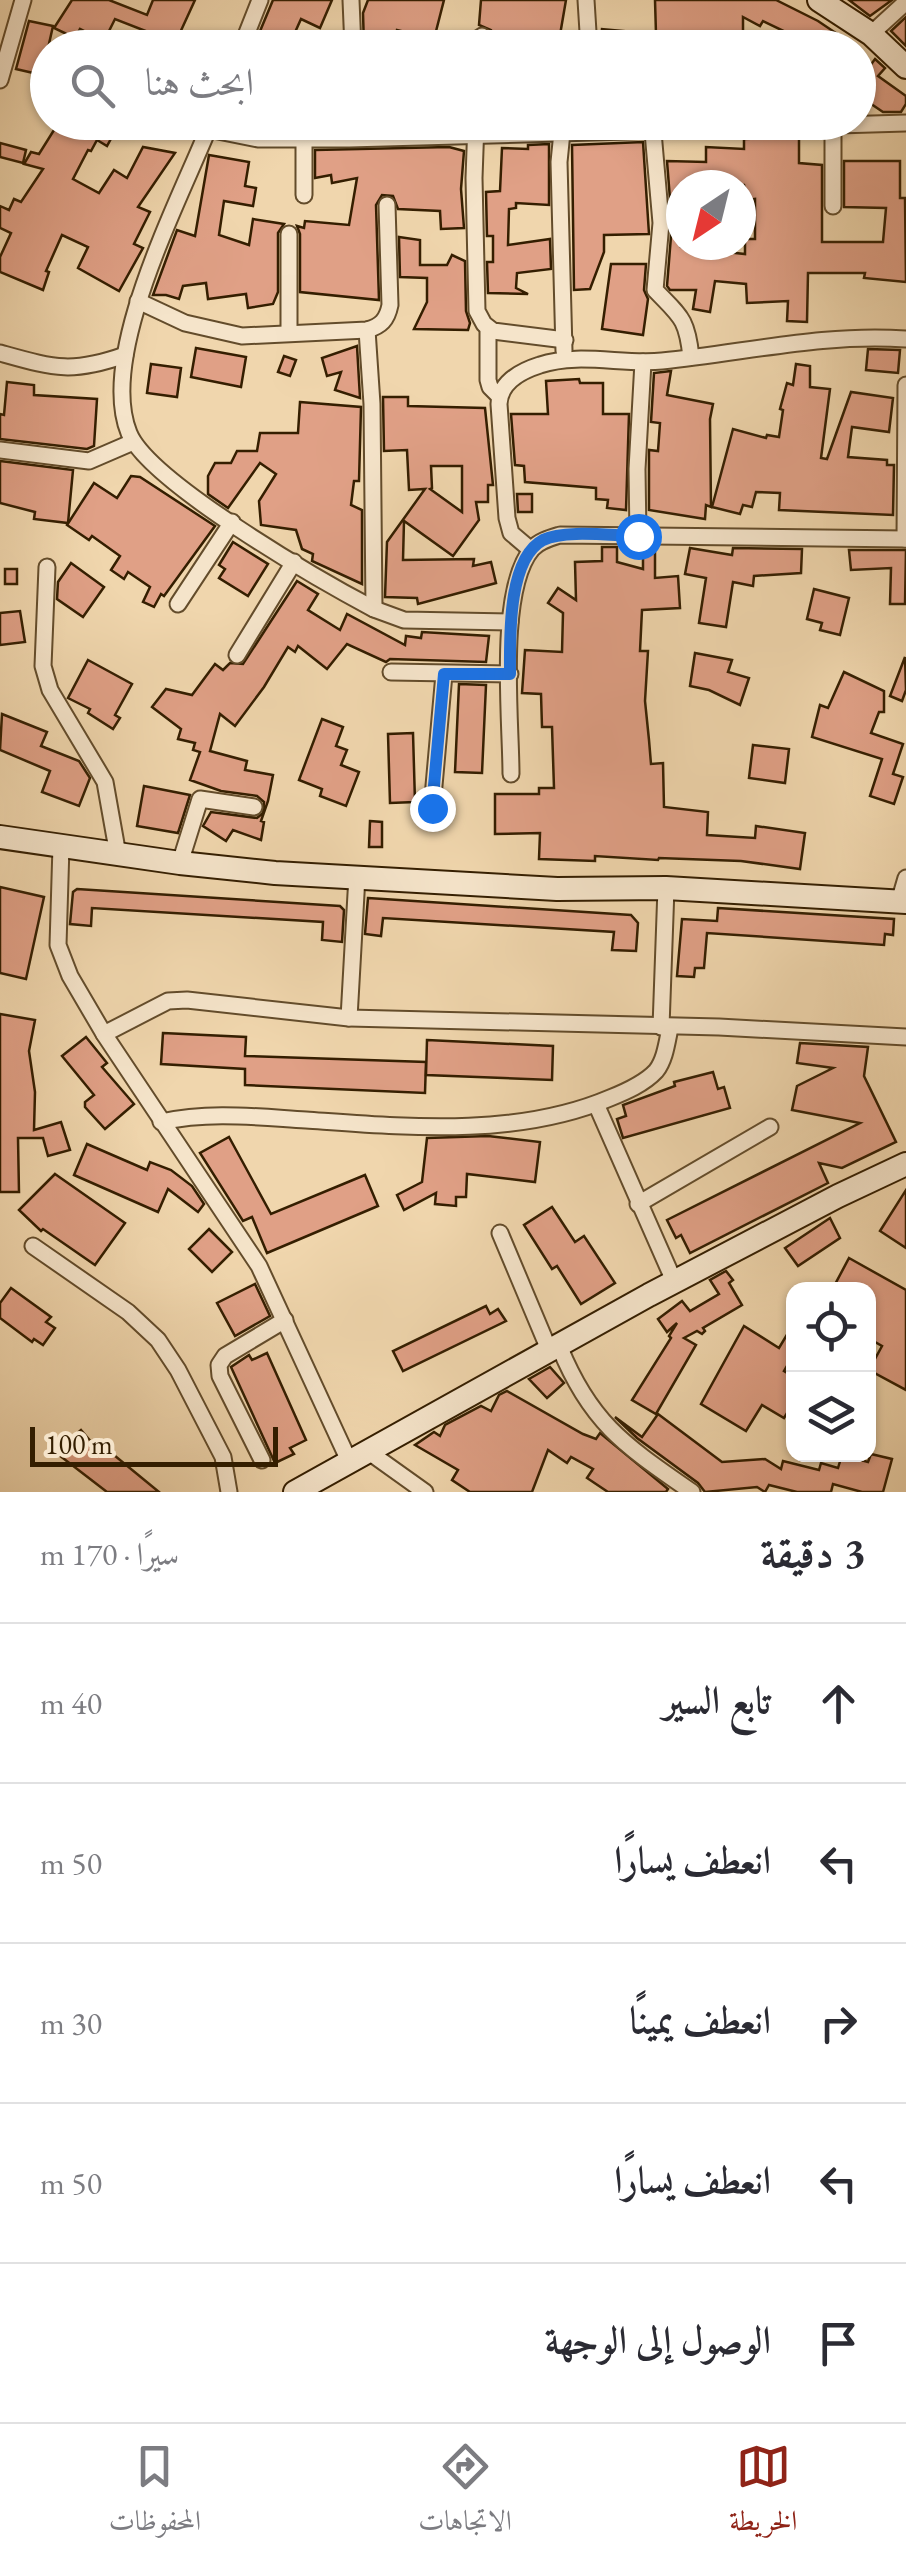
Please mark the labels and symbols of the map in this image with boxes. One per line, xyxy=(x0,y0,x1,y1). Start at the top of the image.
north arrow xyxy=(666,170,756,260)
route start xyxy=(616,514,662,560)
route end xyxy=(410,786,456,832)
scale bar xyxy=(30,1422,278,1466)

